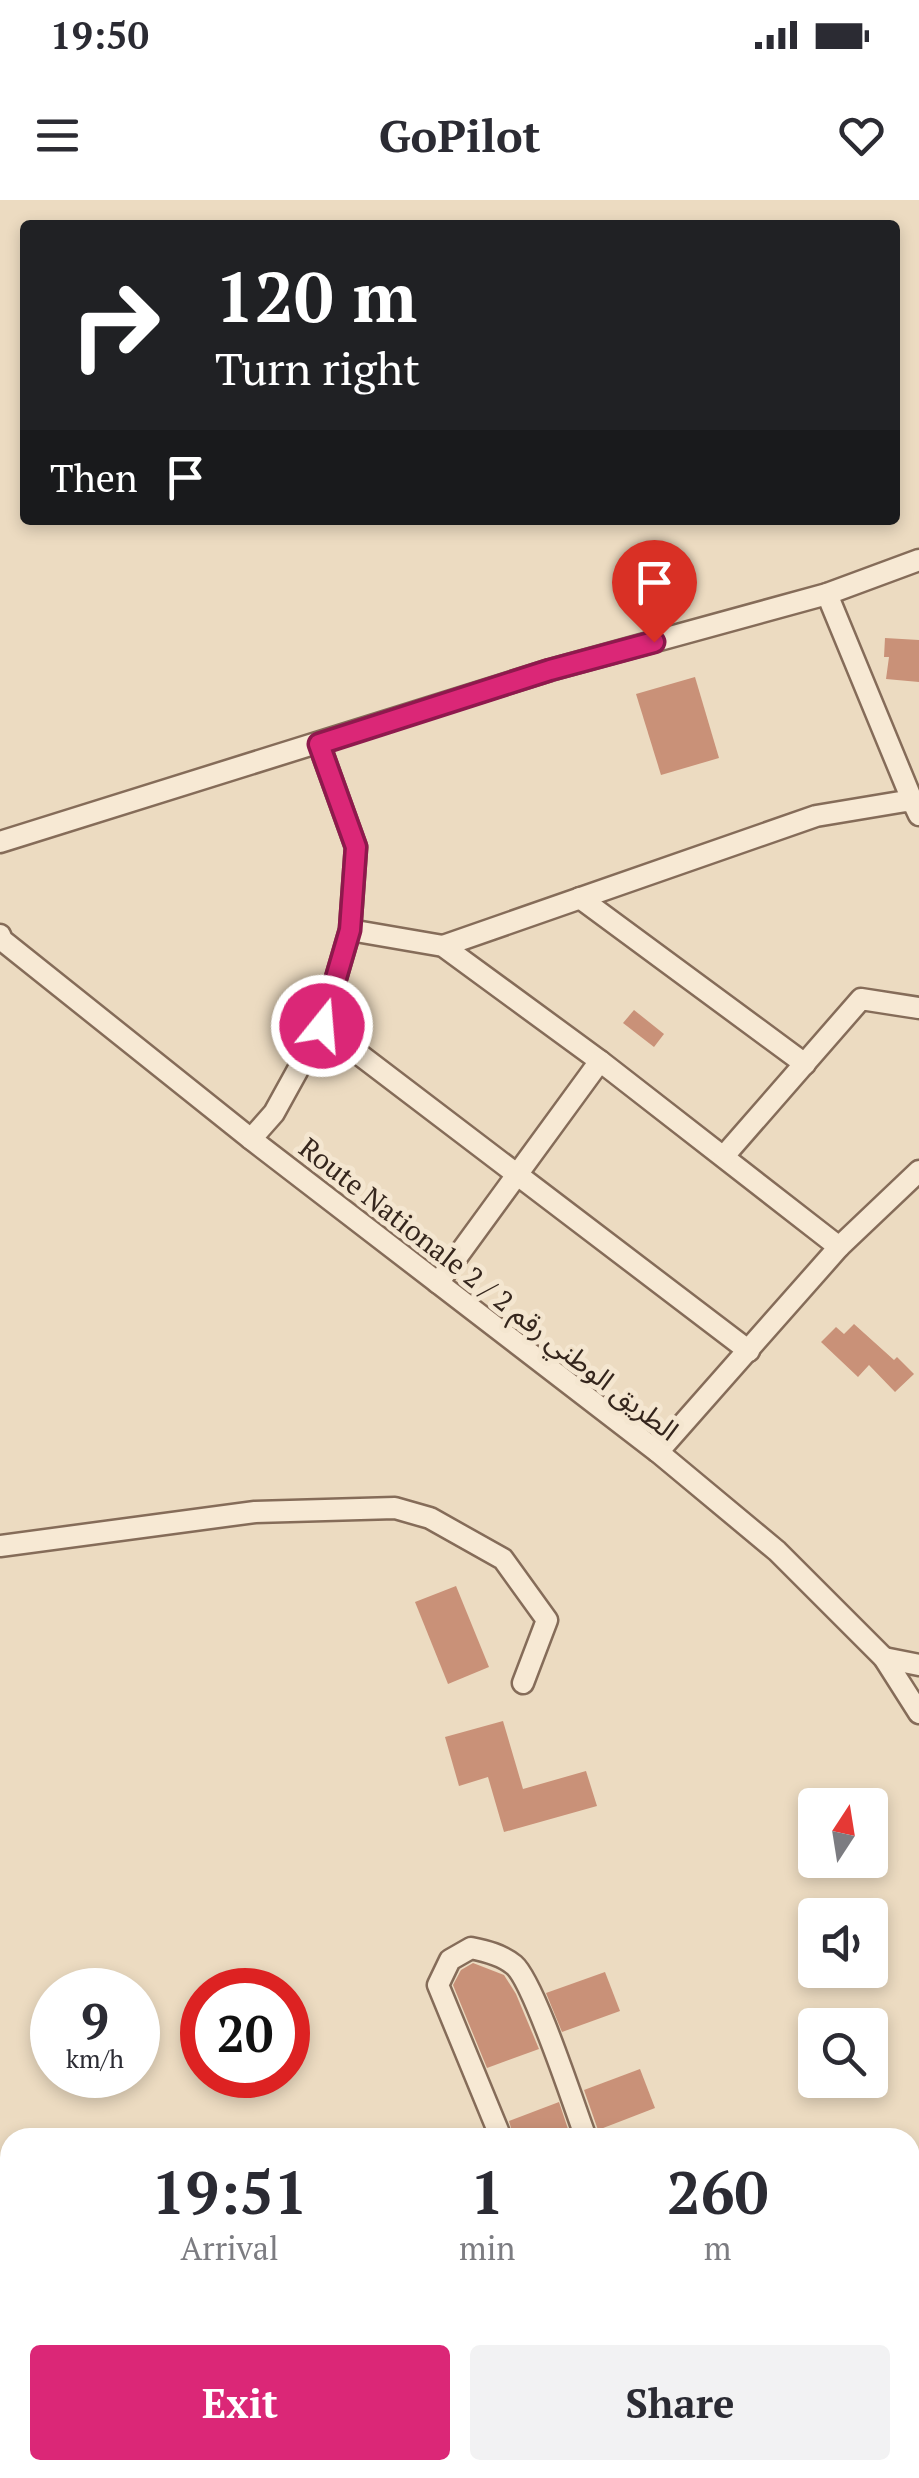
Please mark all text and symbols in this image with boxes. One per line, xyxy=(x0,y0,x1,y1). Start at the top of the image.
text: 19:50 xyxy=(50,10,149,60)
text: GoPilot xyxy=(379,105,540,165)
icon: menu xyxy=(30,108,85,163)
icon: heart xyxy=(834,108,889,163)
text: 120 m xyxy=(215,249,417,342)
icon: right xyxy=(50,260,180,390)
text: Turn right xyxy=(215,338,420,398)
icon: arrive xyxy=(158,450,213,505)
text: Then xyxy=(50,453,138,503)
pin xyxy=(612,540,697,643)
icon: arrive xyxy=(627,555,682,610)
position arrow xyxy=(270,974,374,1078)
street label: Route Nationale 2 / الطريق الوطني رقم 2 xyxy=(290,1129,687,1452)
north arrow xyxy=(798,1788,888,1878)
map controls xyxy=(798,1788,888,2098)
button: sound xyxy=(798,1898,888,1988)
speed limit sign: 20 xyxy=(180,1968,310,2098)
text: 9 xyxy=(81,1988,109,2054)
button: search xyxy=(798,2008,888,2098)
text: km/h xyxy=(66,2042,124,2075)
text: 19:51 xyxy=(151,2152,308,2231)
text: 1 xyxy=(470,2152,504,2231)
text: 260 xyxy=(667,2152,769,2231)
text: Arrival xyxy=(181,2227,279,2269)
text: min xyxy=(459,2227,515,2269)
text: m xyxy=(704,2227,731,2269)
button: Exit xyxy=(30,2345,450,2460)
button: Share xyxy=(470,2345,890,2460)

